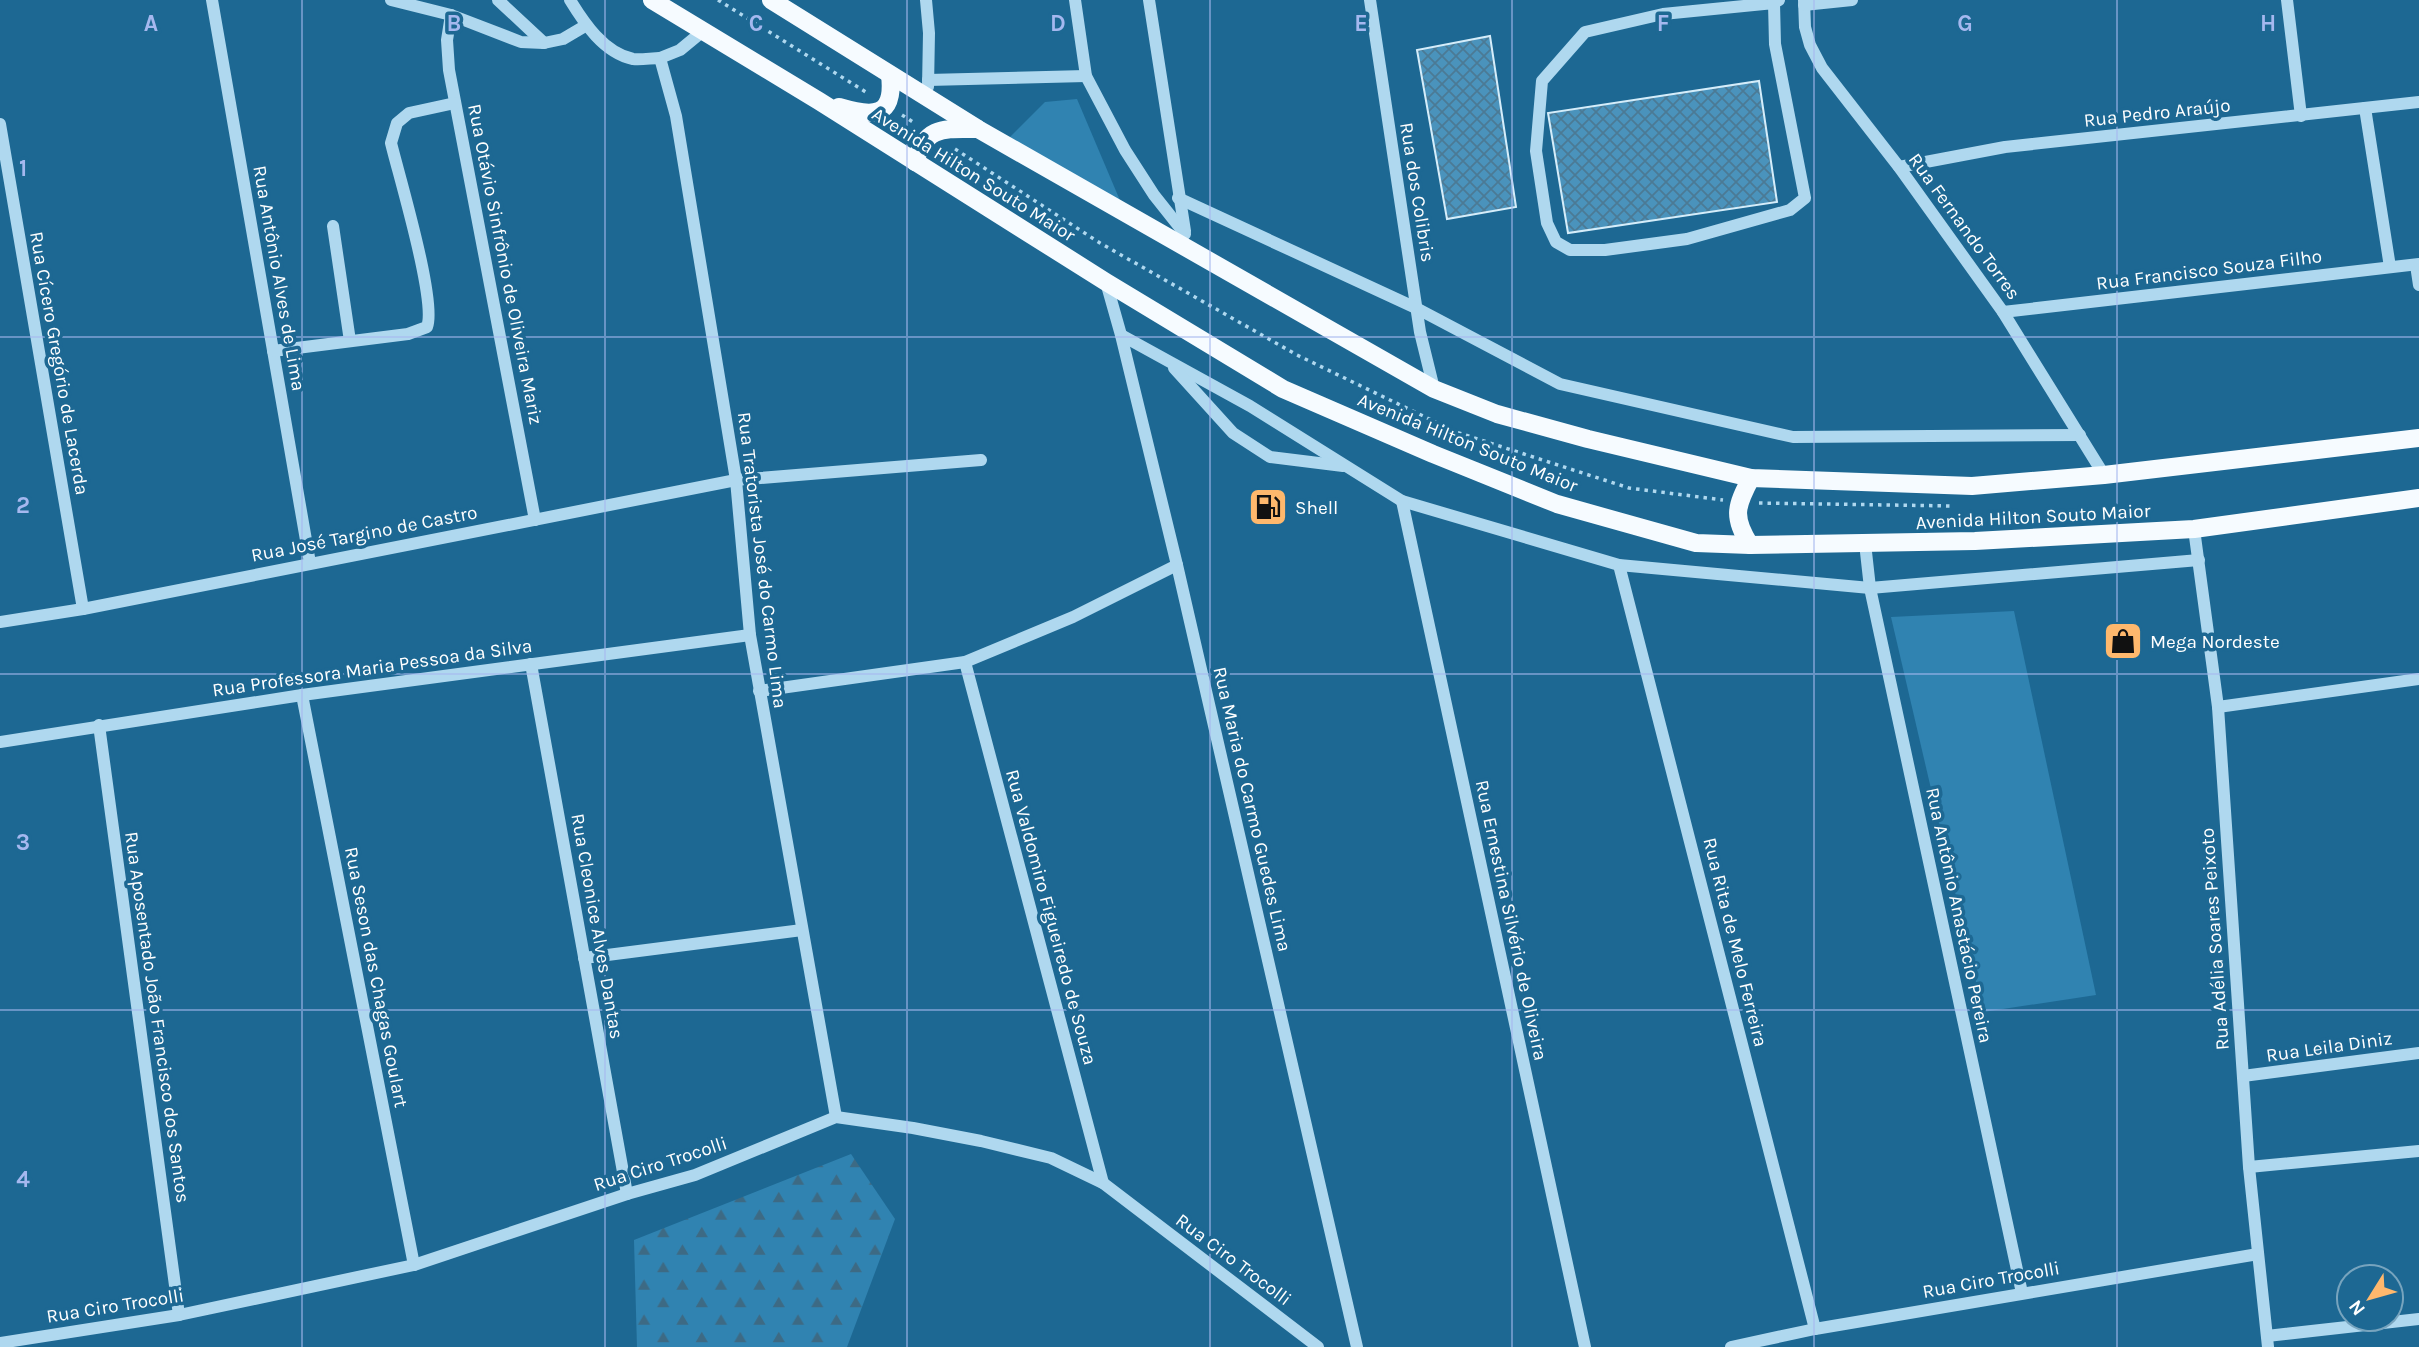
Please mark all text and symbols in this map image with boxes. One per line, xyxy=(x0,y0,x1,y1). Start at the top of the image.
text: A xyxy=(144,10,158,37)
text: B xyxy=(447,10,461,37)
text: C xyxy=(749,10,763,37)
text: D xyxy=(1050,10,1066,37)
text: E xyxy=(1354,10,1368,37)
text: F xyxy=(1657,10,1669,37)
text: G xyxy=(1957,10,1973,37)
text: H xyxy=(2260,10,2276,37)
street label: Rua Pedro Araújo xyxy=(2083,94,2232,132)
street label: Rua Otávio Sinfrônio de Oliveira Mariz xyxy=(463,102,547,426)
street label: Avenida Hilton Souto Maior xyxy=(868,103,1079,247)
street label: Rua dos Colibris xyxy=(1395,121,1439,264)
street label: Rua Fernando Torres xyxy=(1904,149,2025,304)
text: 1 xyxy=(19,155,27,182)
street label: Rua Antônio Alves de Lima xyxy=(248,164,310,393)
street label: Rua Cícero Gregório de Lacerda xyxy=(25,230,93,497)
street label: Rua Francisco Souza Filho xyxy=(2095,245,2323,295)
street label: Avenida Hilton Souto Maior xyxy=(1354,389,1581,497)
street label: Rua Tratorista José do Carmo Lima xyxy=(733,411,791,710)
fuel station icon: Shell xyxy=(1247,486,1289,528)
text: 2 xyxy=(16,492,30,519)
place label: Shell xyxy=(1295,497,1338,519)
street label: Avenida Hilton Souto Maior xyxy=(1915,500,2151,534)
street label: Rua José Targino de Castro xyxy=(249,501,479,567)
shop icon: Mega Nordeste xyxy=(2102,620,2144,662)
place label: Mega Nordeste xyxy=(2150,631,2280,653)
street label: Rua Professora Maria Pessoa da Silva xyxy=(211,635,533,701)
street label: Rua Maria do Carmo Guedes Lima xyxy=(1208,665,1296,954)
street label: Rua Valdomiro Figueiredo de Souza xyxy=(1001,767,1101,1068)
street label: Rua Ernestina Silvério de Oliveira xyxy=(1470,778,1552,1063)
street label: Rua Antônio Anastácio Pereira xyxy=(1921,785,1997,1045)
street label: Rua Cleonice Alves Dantas xyxy=(566,812,628,1041)
street label: Rua Adélia Soares Peixoto xyxy=(2196,827,2234,1051)
text: 3 xyxy=(16,829,30,856)
street label: Rua Aposentado João Francisco dos Santos xyxy=(120,830,194,1204)
street label: Rua Rita de Melo Ferreira xyxy=(1698,835,1772,1049)
street label: Rua Seson das Chagas Goulart xyxy=(340,845,412,1109)
street label: Rua Leila Diniz xyxy=(2265,1027,2394,1067)
street label: Rua Ciro Trocolli xyxy=(591,1132,730,1196)
text: 4 xyxy=(16,1166,30,1193)
street label: Rua Ciro Trocolli xyxy=(1171,1209,1296,1310)
street label: Rua Ciro Trocolli xyxy=(1921,1257,2062,1303)
north arrow xyxy=(2335,1263,2405,1333)
street label: Rua Ciro Trocolli xyxy=(45,1284,186,1328)
text: N xyxy=(2344,1296,2370,1320)

